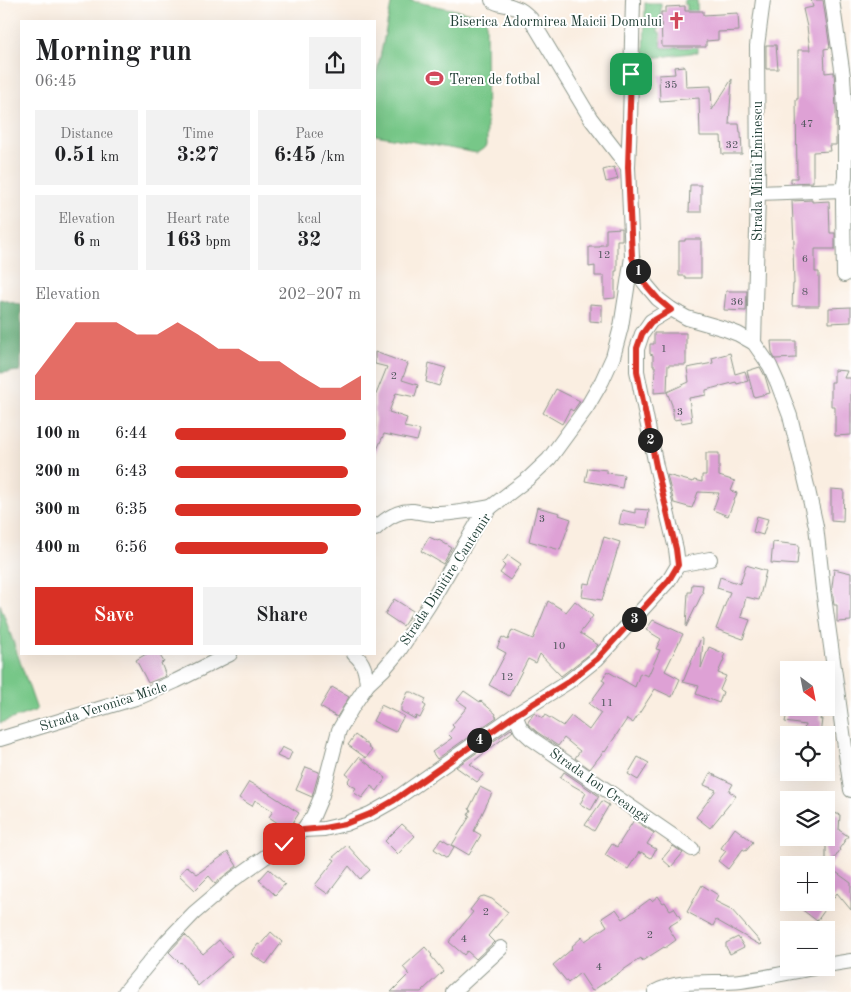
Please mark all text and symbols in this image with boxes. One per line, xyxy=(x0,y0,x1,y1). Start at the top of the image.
church icon: Biserica Adormirea Maicii Domului xyxy=(666,11,686,31)
place label: Biserica Adormirea Maicii Domului xyxy=(449,15,662,29)
button: share xyxy=(309,37,361,89)
text: Morning run xyxy=(35,39,192,67)
pin xyxy=(610,53,652,95)
icon: arrive xyxy=(617,60,645,88)
sports icon: Teren de fotbal xyxy=(425,69,445,89)
place label: Teren de fotbal xyxy=(449,73,540,87)
text: 06:45 xyxy=(35,74,77,90)
house number: 35 xyxy=(665,80,677,91)
street label: Strada Mihai Eminescu xyxy=(751,100,765,241)
house number: 47 xyxy=(801,119,813,130)
text: Distance xyxy=(60,127,113,141)
text: Time xyxy=(182,127,214,141)
text: Pace xyxy=(295,127,324,141)
house number: 32 xyxy=(726,140,738,151)
text: 0.51 xyxy=(54,145,97,166)
text: 3:27 xyxy=(177,145,219,166)
text: 6:45 xyxy=(274,145,316,166)
text: km xyxy=(97,150,119,164)
text: /km xyxy=(316,150,345,164)
text: Elevation xyxy=(58,212,115,226)
text: Heart rate xyxy=(167,212,229,226)
text: kcal xyxy=(297,212,321,226)
text: 6 xyxy=(73,230,85,251)
text: 163 xyxy=(165,230,202,251)
text: 32 xyxy=(297,230,322,251)
text: m xyxy=(85,235,100,249)
text: bpm xyxy=(202,235,231,249)
house number: 12 xyxy=(598,250,610,261)
house number: 6 xyxy=(802,254,808,265)
pin: 1 xyxy=(626,258,650,284)
text: 1 xyxy=(634,264,643,278)
text: Elevation xyxy=(35,287,100,303)
text: 202–207 m xyxy=(278,287,361,303)
house number: 8 xyxy=(802,287,808,298)
house number: 36 xyxy=(731,297,743,308)
house number: 1 xyxy=(661,344,667,355)
house number: 2 xyxy=(391,371,397,382)
house number: 3 xyxy=(677,407,683,418)
text: 100 m xyxy=(35,426,80,442)
text: 6:44 xyxy=(115,426,147,442)
pin: 2 xyxy=(638,428,662,452)
text: 2 xyxy=(646,433,655,447)
text: 200 m xyxy=(35,464,80,480)
text: 6:43 xyxy=(115,464,147,480)
text: 300 m xyxy=(35,502,80,518)
text: 6:35 xyxy=(115,502,147,518)
street label: Strada Dimitire Cantemir xyxy=(398,511,494,648)
house number: 3 xyxy=(539,514,545,525)
text: 400 m xyxy=(35,540,80,556)
text: 6:56 xyxy=(115,540,147,556)
button: Save xyxy=(35,587,193,645)
button: Share xyxy=(203,587,361,645)
pin: 3 xyxy=(622,606,646,632)
text: 3 xyxy=(630,612,639,626)
house number: 10 xyxy=(553,641,565,652)
north arrow xyxy=(780,661,835,716)
map controls xyxy=(780,661,835,976)
house number: 12 xyxy=(501,672,513,683)
street label: Strada Veronica Micle xyxy=(38,680,169,734)
house number: 11 xyxy=(601,698,613,709)
button: locate xyxy=(780,726,835,781)
pin: 4 xyxy=(466,728,492,752)
text: 4 xyxy=(475,733,484,747)
street label: Strada Ion Creangă xyxy=(547,746,652,826)
button: layers xyxy=(780,791,835,846)
pin xyxy=(263,823,305,865)
icon: check xyxy=(270,830,298,858)
button: + xyxy=(780,856,835,911)
house number: 2 xyxy=(483,907,489,918)
button: − xyxy=(780,921,835,976)
house number: 2 xyxy=(647,930,653,941)
house number: 4 xyxy=(461,934,467,945)
house number: 4 xyxy=(596,962,602,973)

